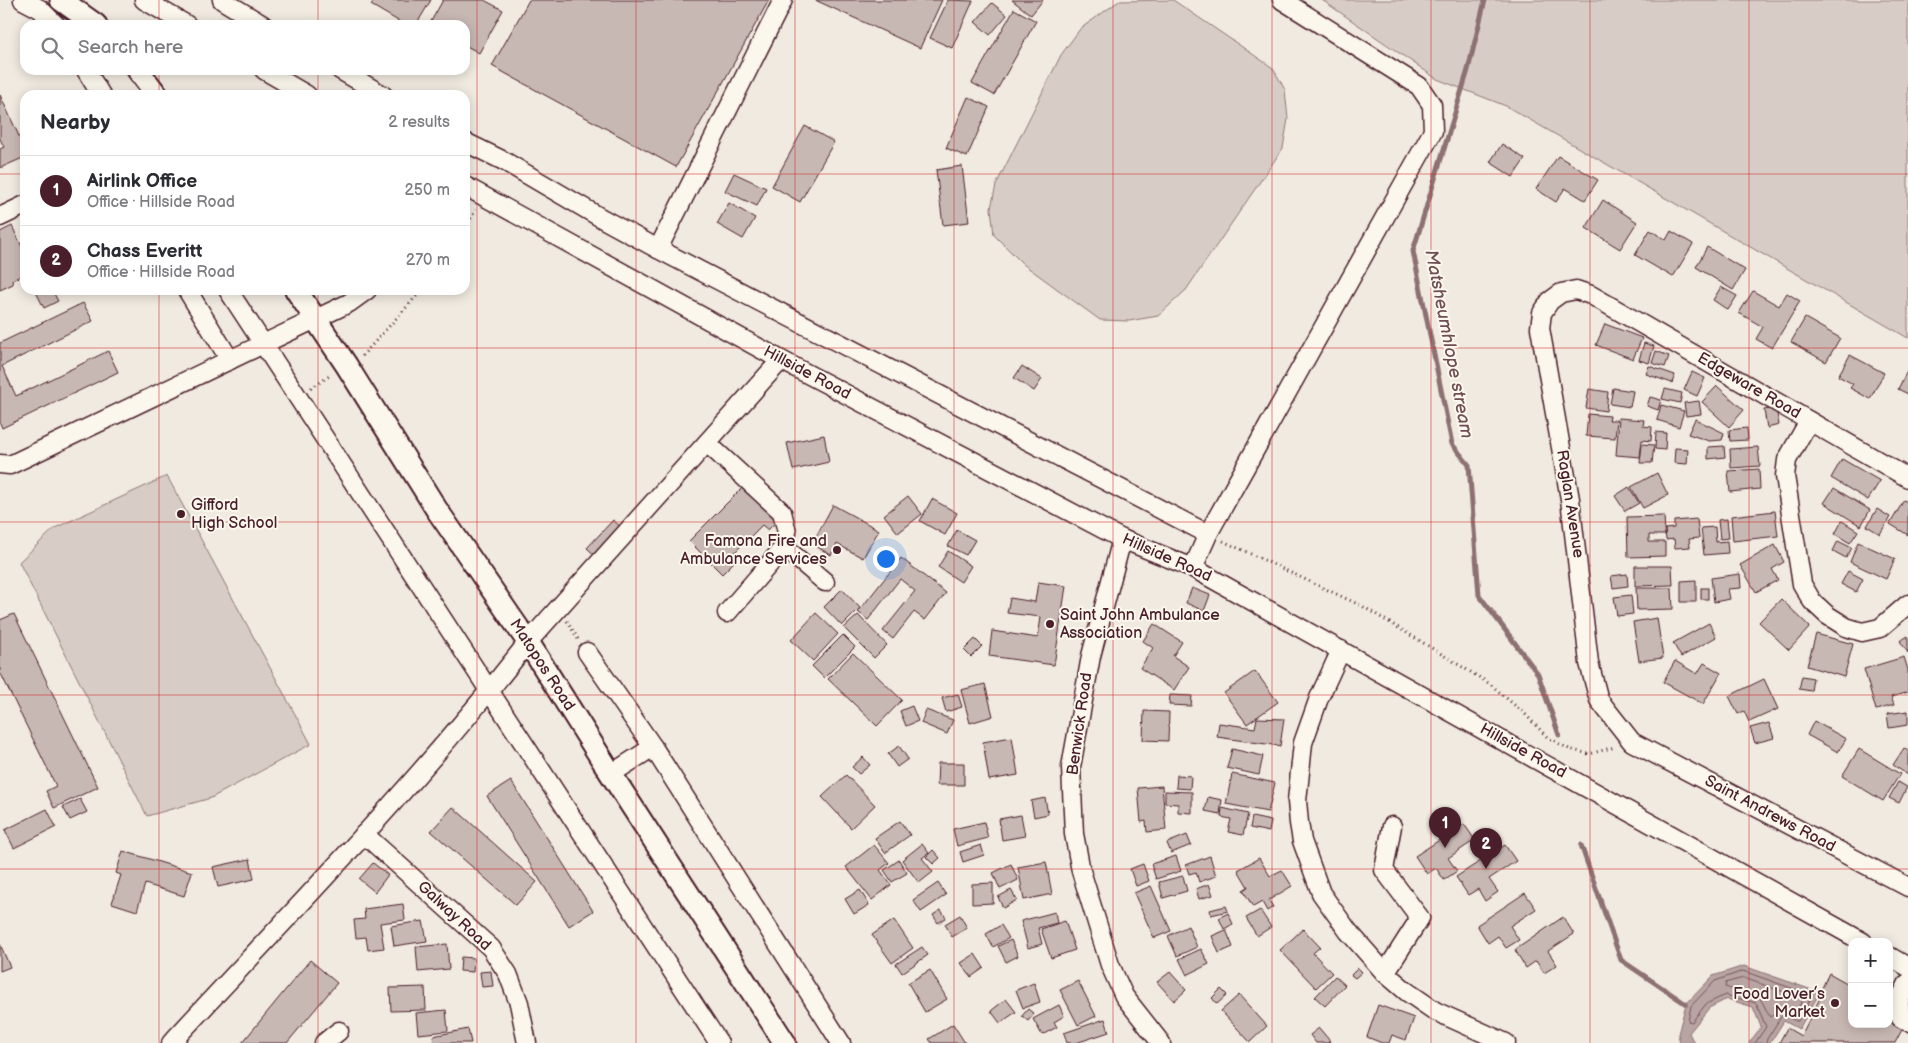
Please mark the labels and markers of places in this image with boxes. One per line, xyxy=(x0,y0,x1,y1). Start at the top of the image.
place label: Gifford High School xyxy=(191,496,277,533)
marker: Gifford High School xyxy=(175,508,187,520)
place label: Famona Fire and Ambulance Services xyxy=(680,532,827,569)
marker: Famona Fire and Ambulance Services xyxy=(831,544,843,556)
place label: Saint John Ambulance Association xyxy=(1060,606,1220,643)
marker: Saint John Ambulance Association xyxy=(1044,618,1056,630)
pin: 1 xyxy=(1429,807,1461,848)
pin: 2 xyxy=(1470,828,1502,869)
place label: Food Lover’s Market xyxy=(1733,985,1825,1022)
marker: Food Lover’s Market xyxy=(1829,997,1841,1009)

